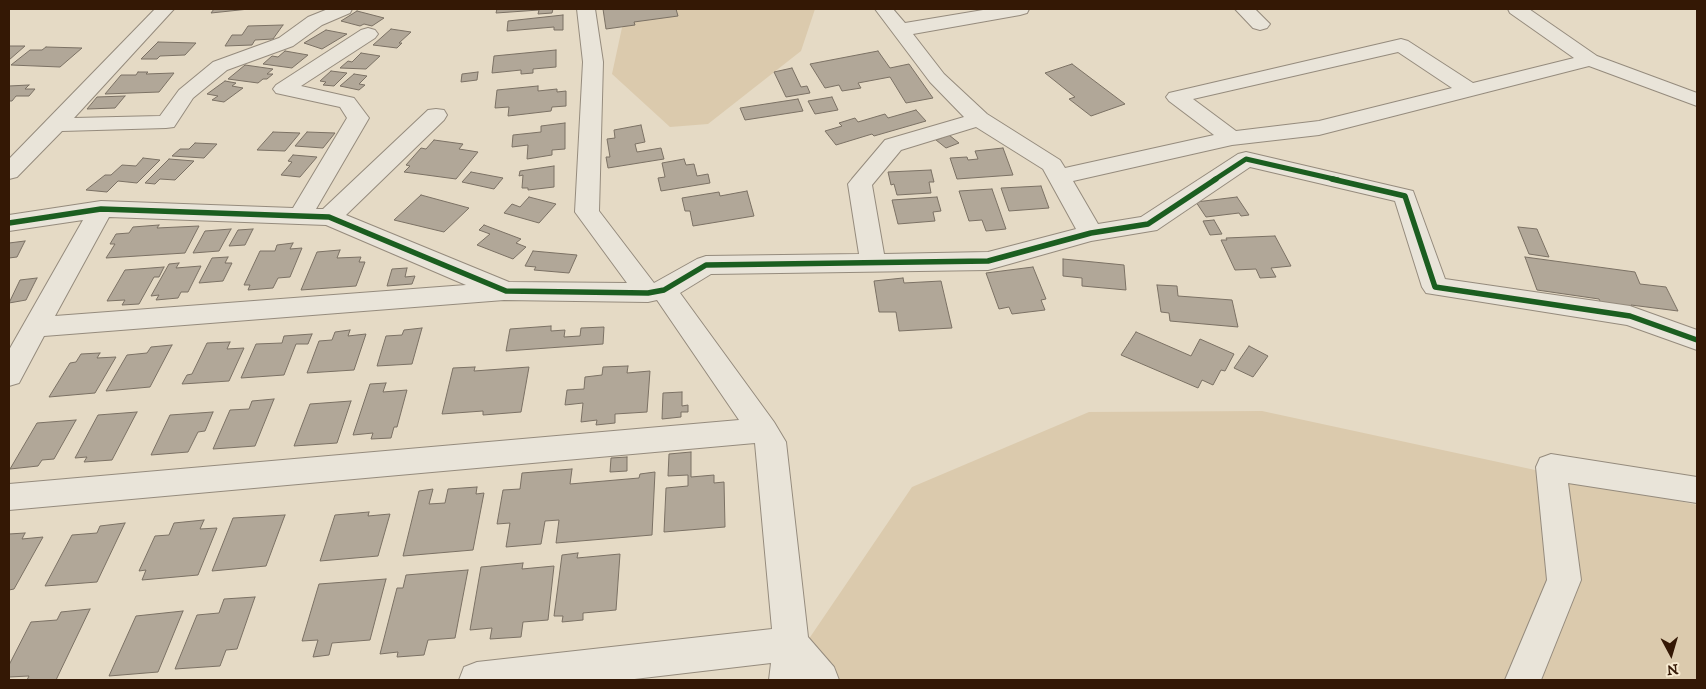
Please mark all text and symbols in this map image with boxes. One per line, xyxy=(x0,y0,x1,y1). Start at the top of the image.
north arrow xyxy=(1646,629,1696,679)
text: N xyxy=(1666,659,1679,678)

